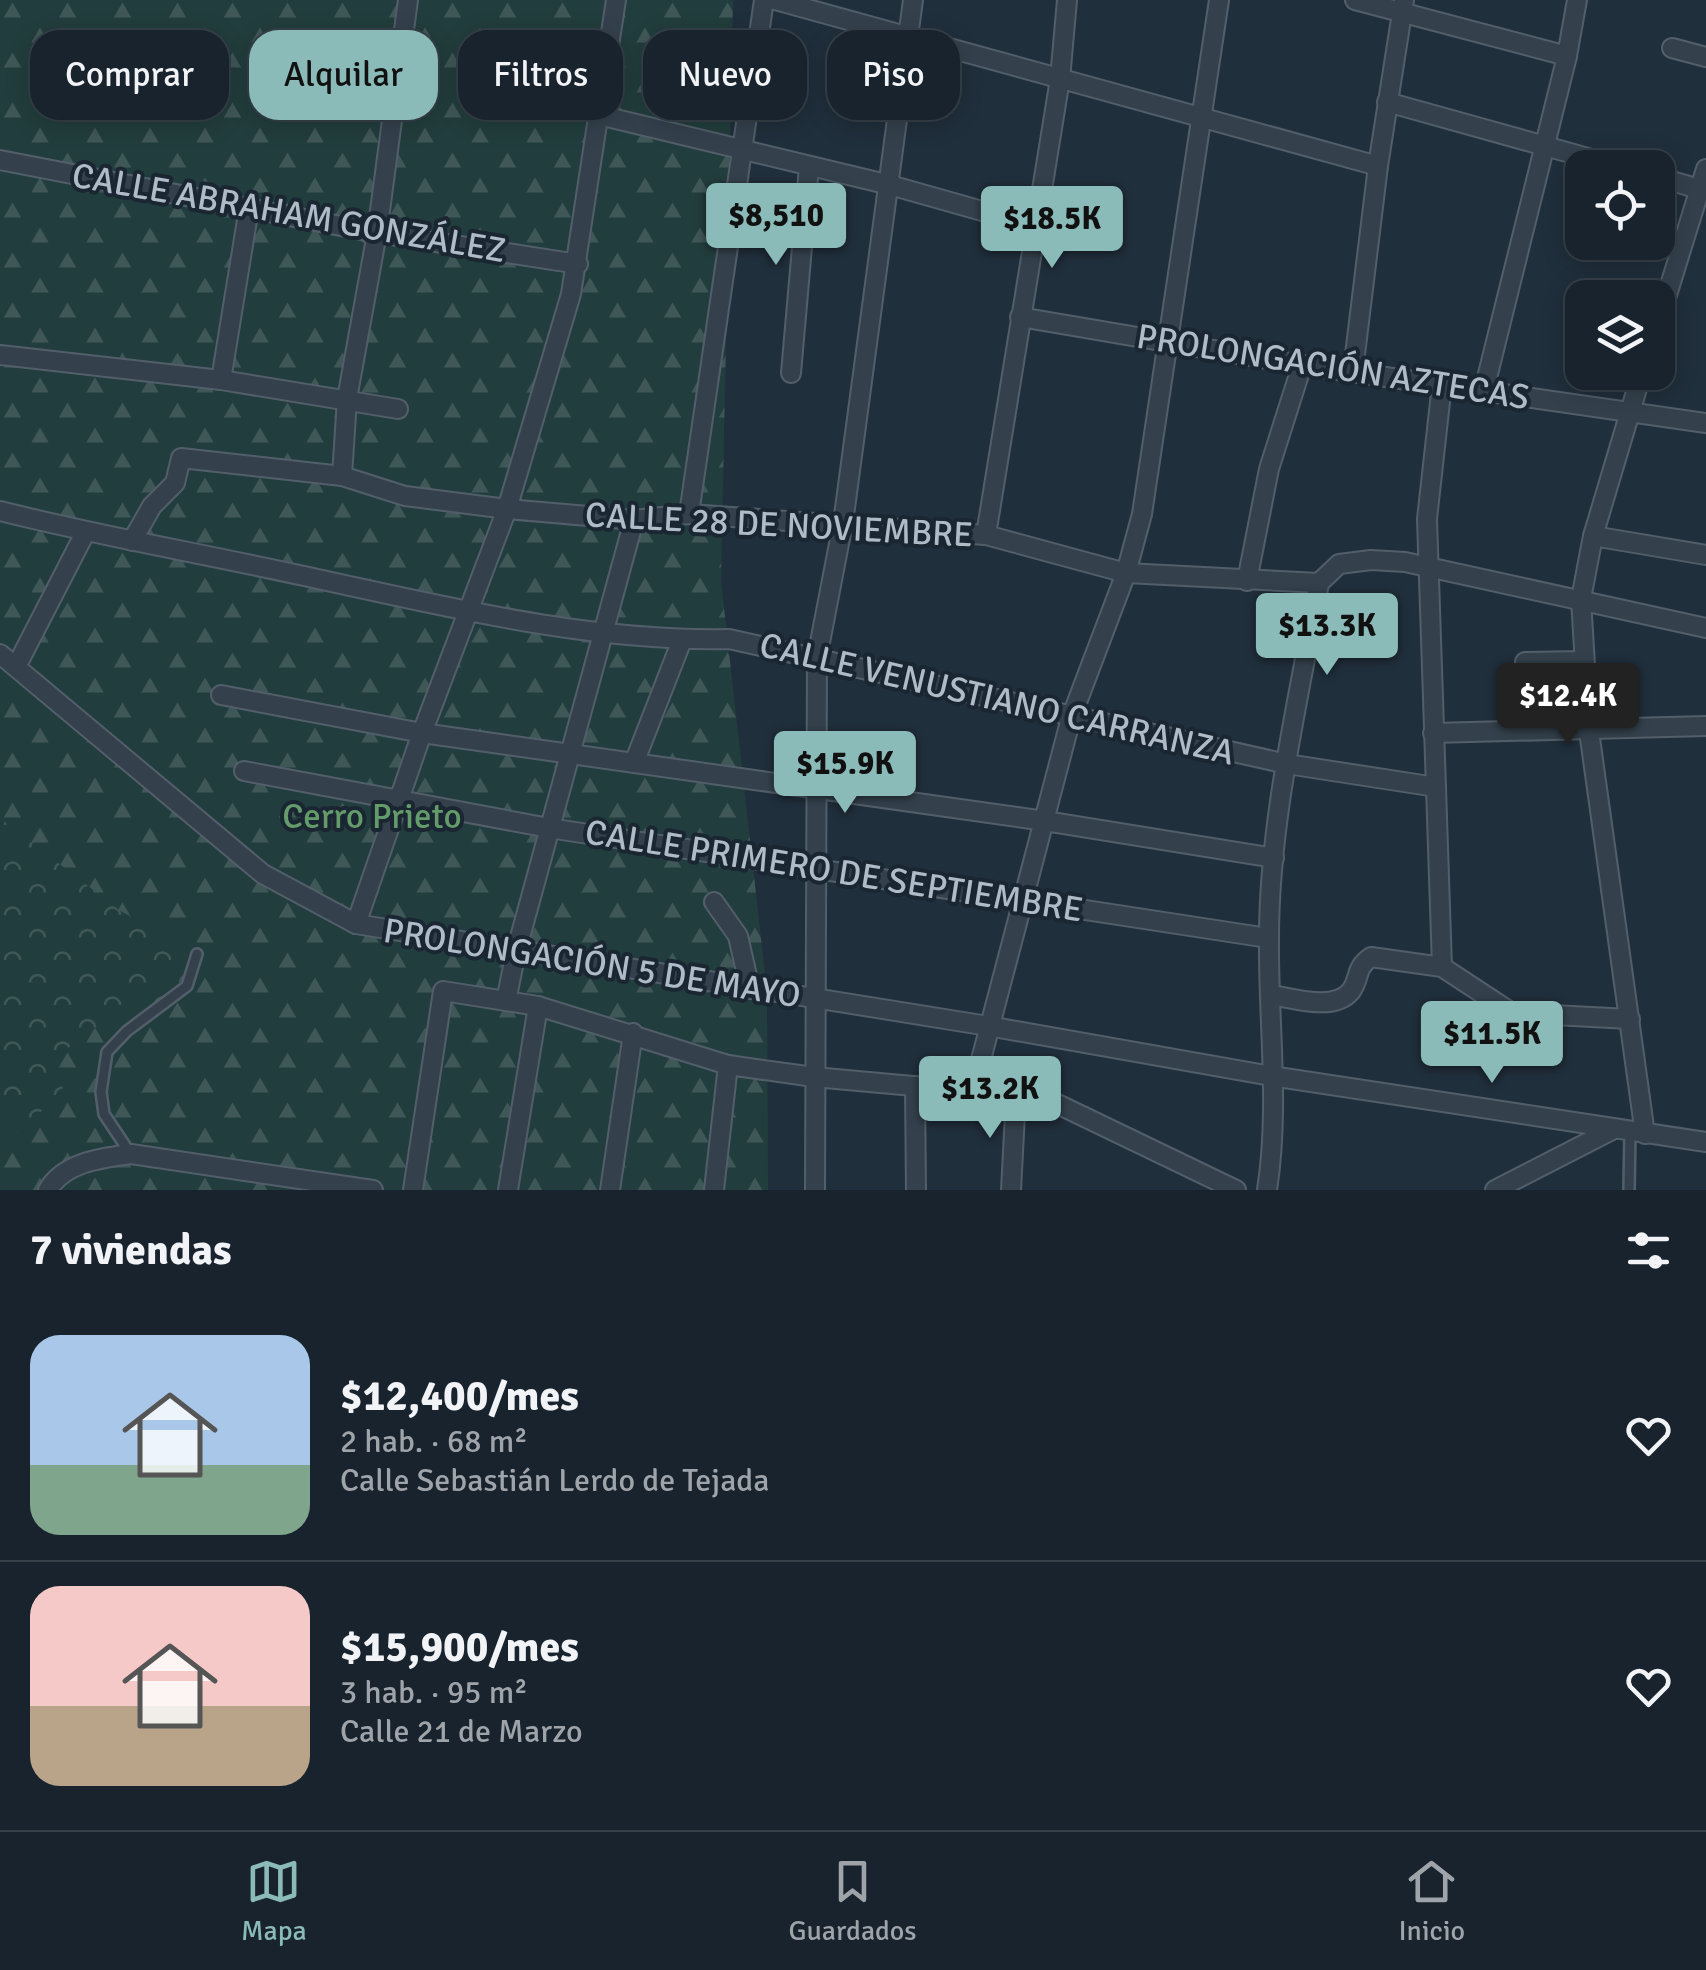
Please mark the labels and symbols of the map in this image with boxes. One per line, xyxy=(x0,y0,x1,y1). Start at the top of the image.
street label: CALLE ABRAHAM GONZÁLEZ xyxy=(69,154,509,272)
pin: $8,510 xyxy=(695,183,857,268)
pin: $18.5K xyxy=(971,186,1133,271)
street label: PROLONGACIÓN AZTECAS xyxy=(1134,315,1532,419)
street label: CALLE 28 DE NOVIEMBRE xyxy=(584,493,974,557)
pin: $13.3K xyxy=(1246,593,1408,678)
street label: CALLE VENUSTIANO CARRANZA xyxy=(756,623,1238,775)
pin: $12.4K xyxy=(1487,663,1649,748)
pin: $15.9K xyxy=(764,731,926,816)
park label: Cerro Prieto xyxy=(282,795,462,838)
street label: CALLE PRIMERO DE SEPTIEMBRE xyxy=(582,810,1086,932)
street label: PROLONGACIÓN 5 DE MAYO xyxy=(380,909,804,1017)
pin: $11.5K xyxy=(1411,1001,1573,1086)
pin: $13.2K xyxy=(909,1056,1071,1141)

